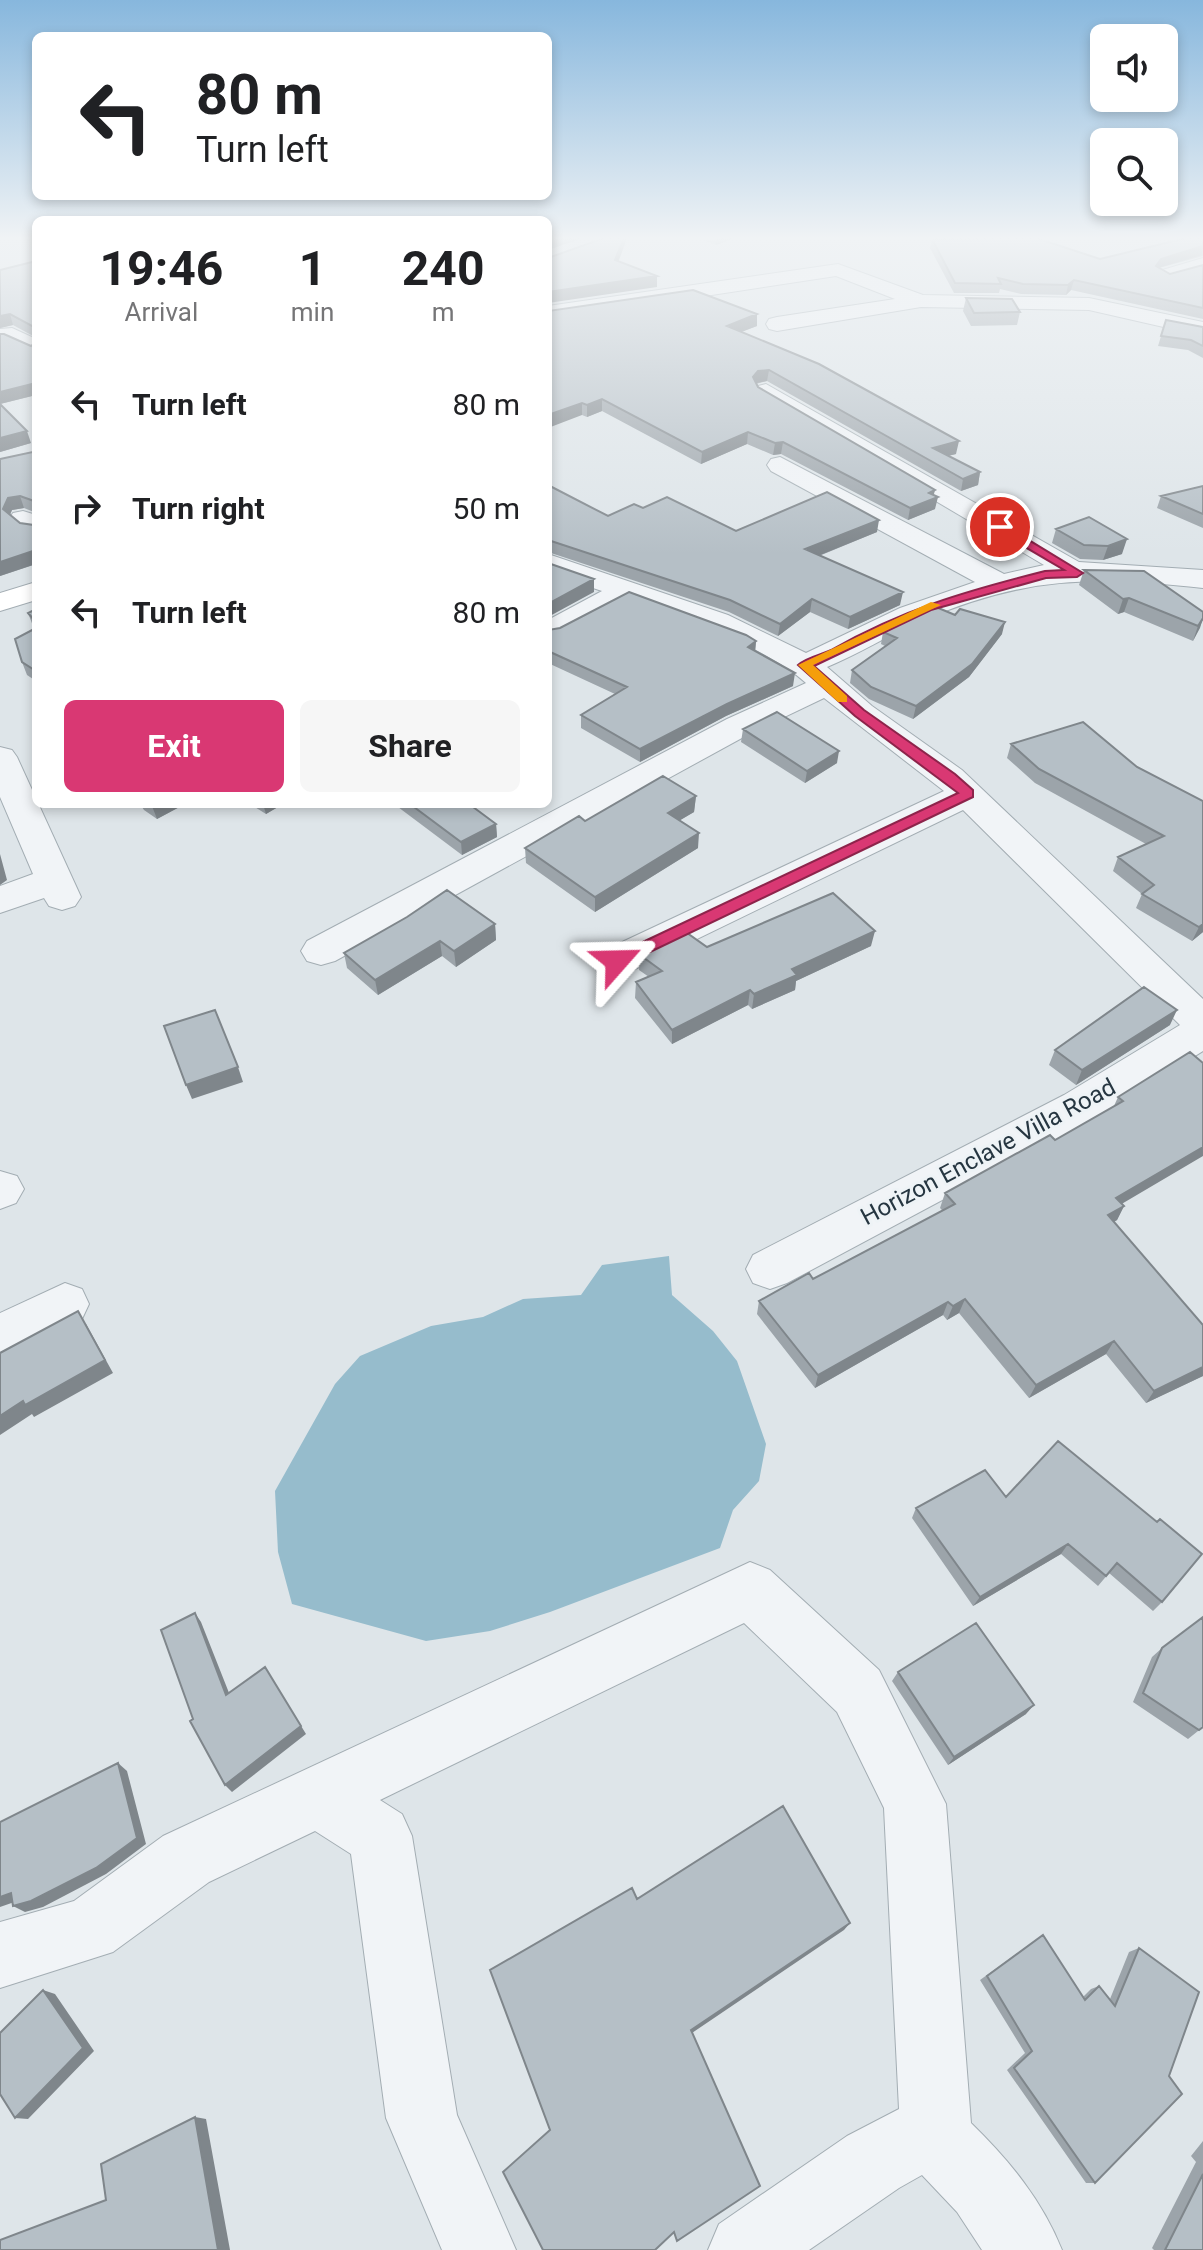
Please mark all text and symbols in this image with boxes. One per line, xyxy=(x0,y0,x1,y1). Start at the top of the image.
map controls xyxy=(1090,24,1178,216)
button: sound xyxy=(1090,24,1178,112)
text: 80 m xyxy=(196,62,323,128)
icon: left xyxy=(64,64,168,168)
button: search xyxy=(1090,128,1178,216)
text: Turn left xyxy=(196,129,329,171)
text: 19:46 xyxy=(100,240,223,297)
text: 1 xyxy=(299,240,326,297)
text: 240 xyxy=(402,240,484,297)
text: Arrival xyxy=(125,297,198,327)
text: min xyxy=(291,297,334,327)
text: m xyxy=(432,297,455,327)
icon: left xyxy=(64,382,108,426)
text: Turn left xyxy=(132,387,247,422)
text: 80 m xyxy=(453,387,520,422)
icon: right xyxy=(64,486,108,530)
text: Turn right xyxy=(132,491,265,526)
text: 50 m xyxy=(453,491,520,526)
pin xyxy=(966,493,1034,561)
icon: arrive xyxy=(978,505,1022,549)
icon: left xyxy=(64,590,108,634)
text: Turn left xyxy=(132,595,247,630)
text: 80 m xyxy=(453,595,520,630)
button: Exit xyxy=(64,700,284,792)
button: Share xyxy=(300,700,520,792)
position arrow xyxy=(575,919,659,1003)
street label: Horizon Enclave Villa Road xyxy=(856,1073,1120,1231)

